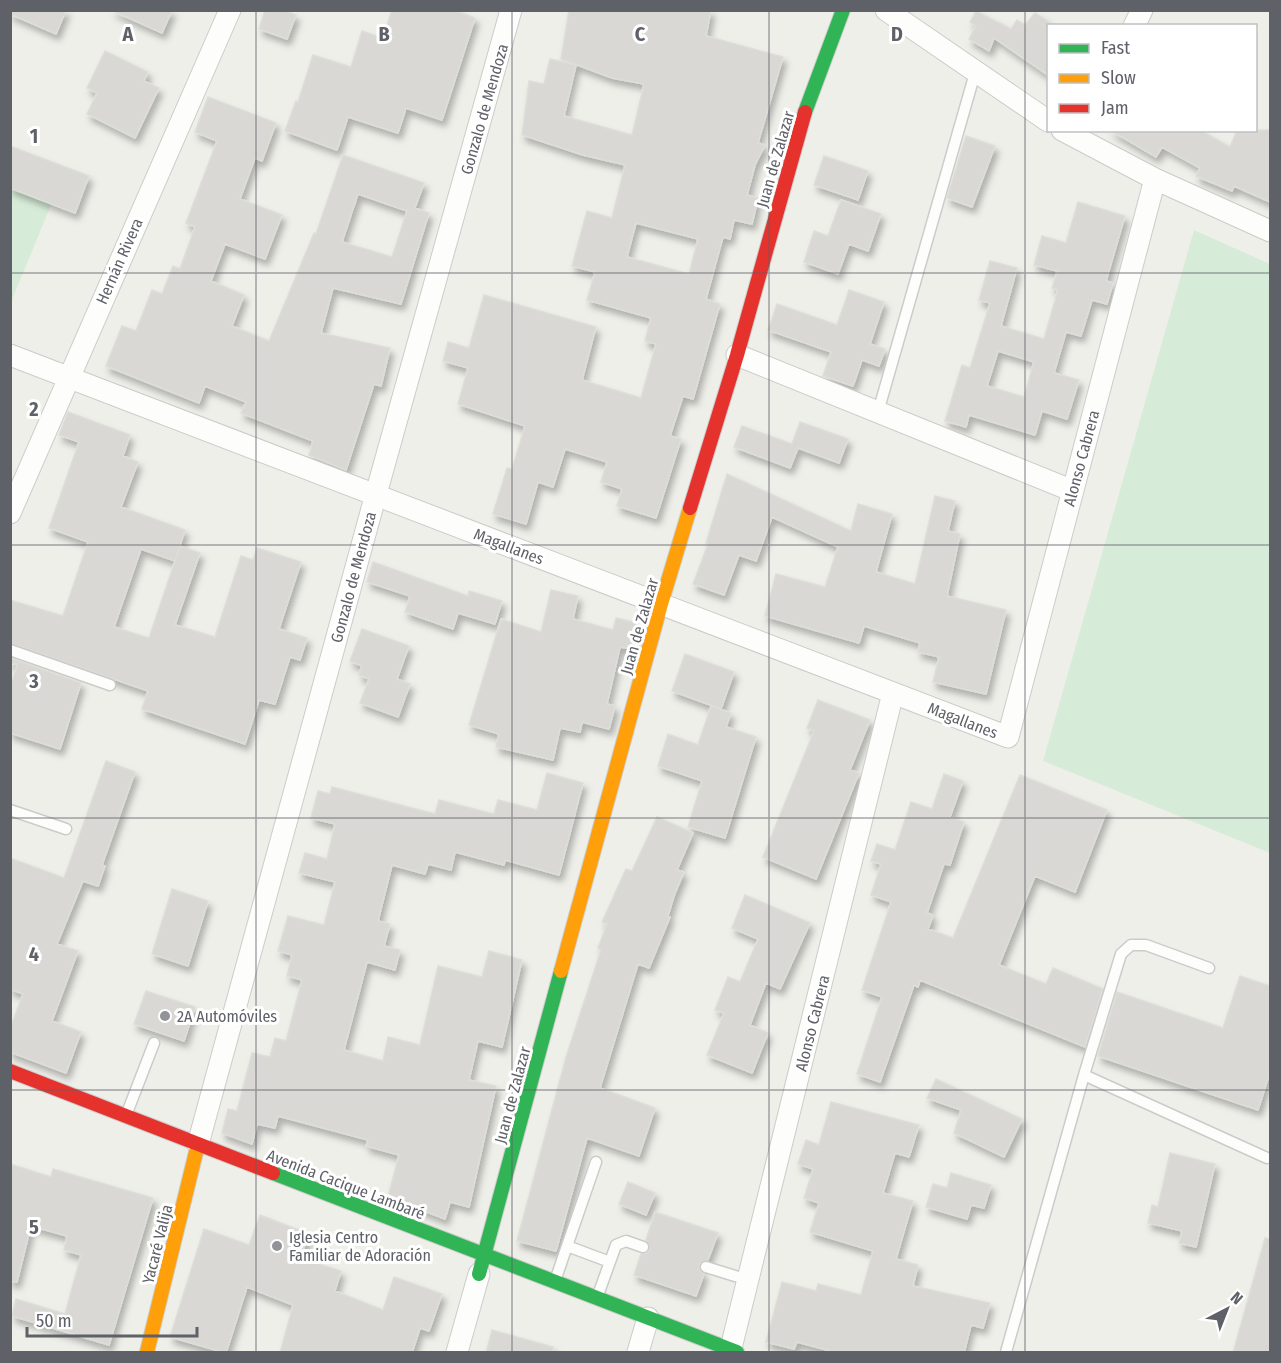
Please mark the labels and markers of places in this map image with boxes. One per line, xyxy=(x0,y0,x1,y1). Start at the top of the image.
place label: 2A Automóviles xyxy=(177,1007,277,1026)
marker: 2A Automóviles xyxy=(158,1009,172,1023)
place label: Iglesia Centro Familiar de Adoración xyxy=(289,1228,431,1265)
marker: Iglesia Centro Familiar de Adoración xyxy=(270,1239,284,1253)

